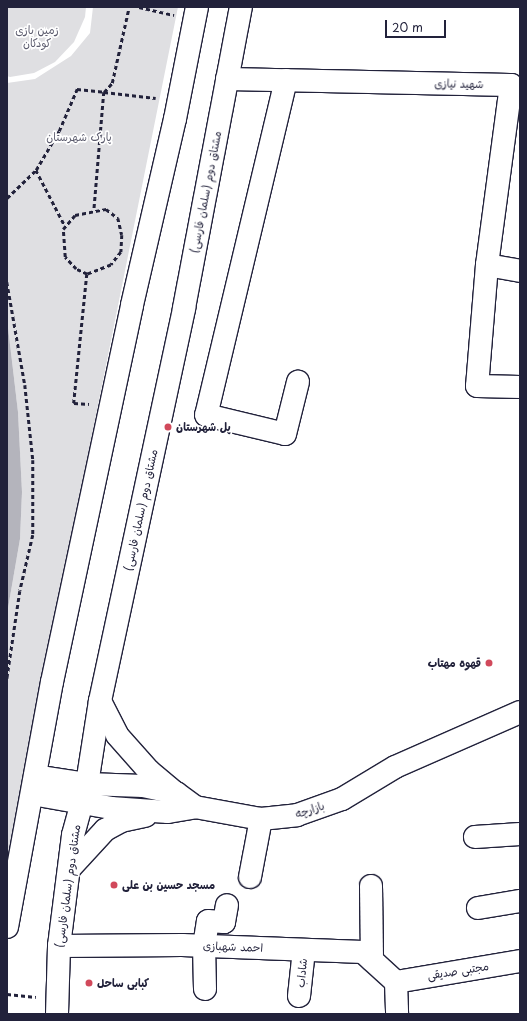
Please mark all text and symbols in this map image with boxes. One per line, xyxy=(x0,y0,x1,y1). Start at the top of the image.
scale bar xyxy=(387,12,448,38)
text: 20 m xyxy=(392,18,423,36)
park label: زمین بازی کودکان xyxy=(15,24,59,50)
street label: شهید نیازی xyxy=(434,77,484,91)
park label: پارک شهرستان xyxy=(46,130,112,144)
street label: مشتاق دوم (سلمان فارسی) xyxy=(188,130,224,254)
place label: پل شهرستان xyxy=(176,420,231,434)
marker: پل شهرستان xyxy=(163,422,173,432)
street label: مشتاق دوم (سلمان فارسی) xyxy=(122,448,160,572)
place label: قهوه مهتاب xyxy=(428,656,481,670)
marker: قهوه مهتاب xyxy=(484,658,494,668)
street label: بازارچه xyxy=(294,799,326,821)
street label: مشتاق دوم (سلمان فارسی) xyxy=(53,824,83,948)
place label: مسجد حسین بن علی xyxy=(122,878,215,892)
marker: مسجد حسین بن علی xyxy=(109,880,119,890)
street label: احمد شهبازی xyxy=(203,939,263,955)
street label: شاداب xyxy=(294,958,310,988)
street label: مجتبی صدیقی xyxy=(426,960,490,982)
place label: کبابی ساحل xyxy=(97,976,149,990)
marker: کبابی ساحل xyxy=(84,978,94,988)

